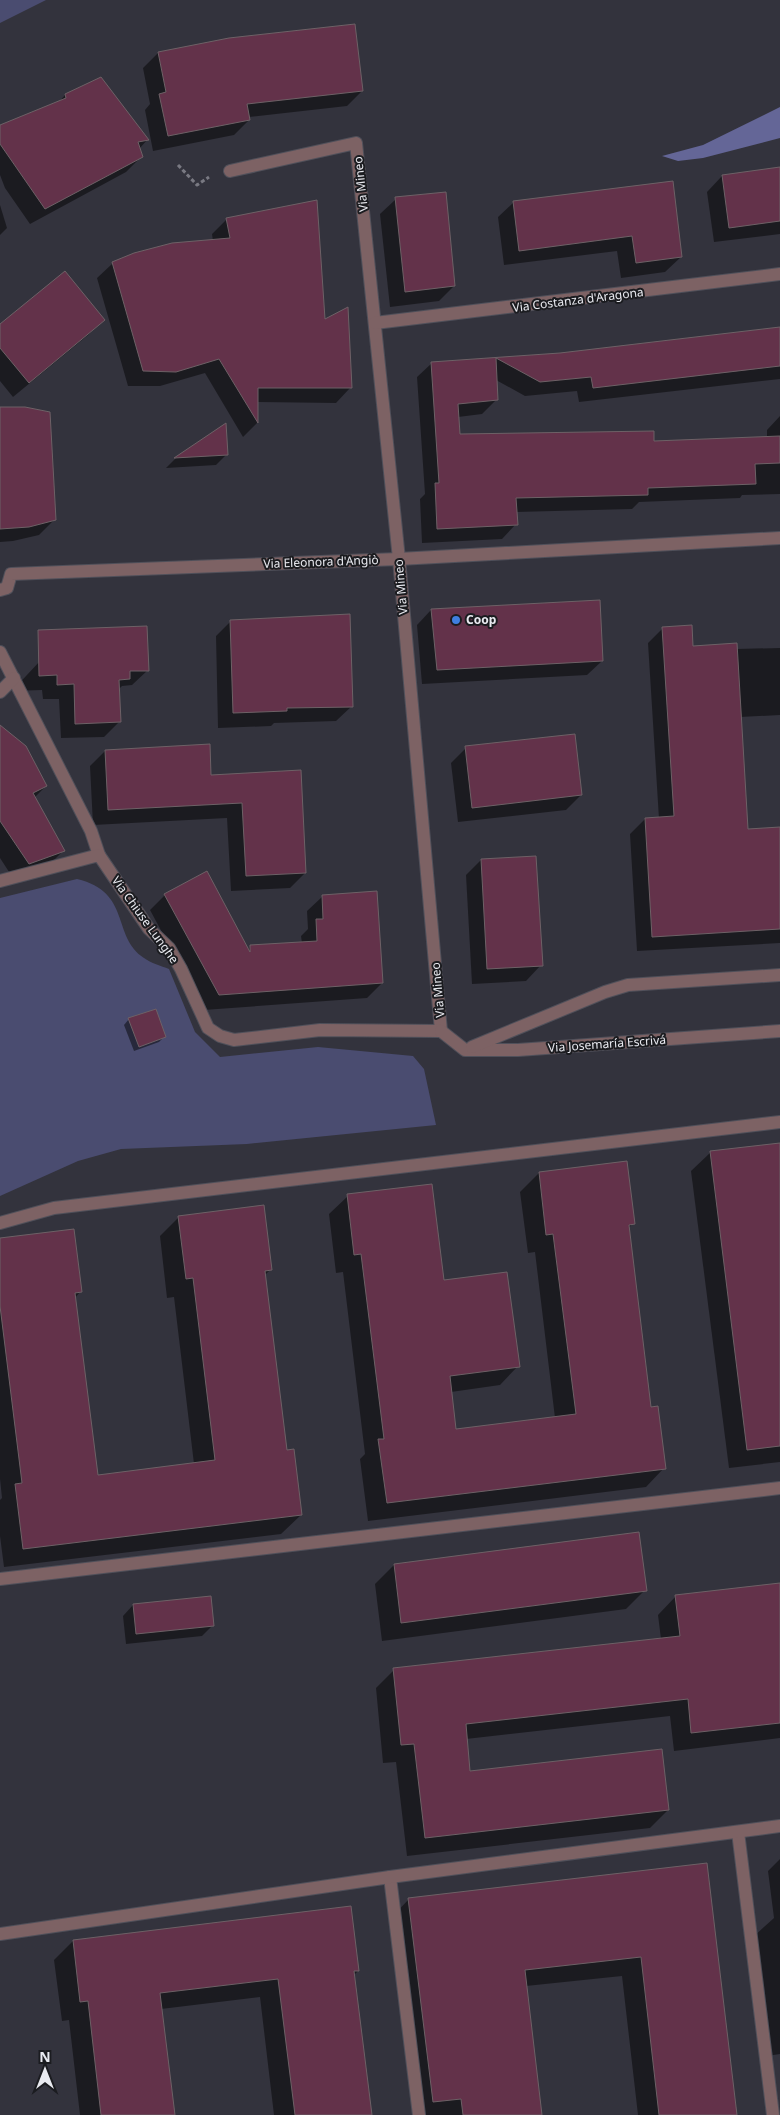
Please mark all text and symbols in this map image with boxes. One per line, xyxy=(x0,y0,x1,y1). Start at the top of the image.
street label: Via Mineo xyxy=(349,156,372,213)
street label: Via Costanza d'Aragona xyxy=(511,283,644,316)
street label: Via Eleonora d'Angiò xyxy=(263,551,379,572)
street label: Via Mineo xyxy=(390,559,411,615)
place label: Coop xyxy=(466,611,497,628)
marker: Coop xyxy=(450,614,462,626)
street label: Via Chiuse Lunghe xyxy=(108,873,183,967)
street label: Via Mineo xyxy=(427,962,448,1018)
street label: Via Josemaría Escrivá xyxy=(547,1031,666,1056)
north arrow xyxy=(20,2045,70,2095)
text: N xyxy=(39,2047,51,2066)

